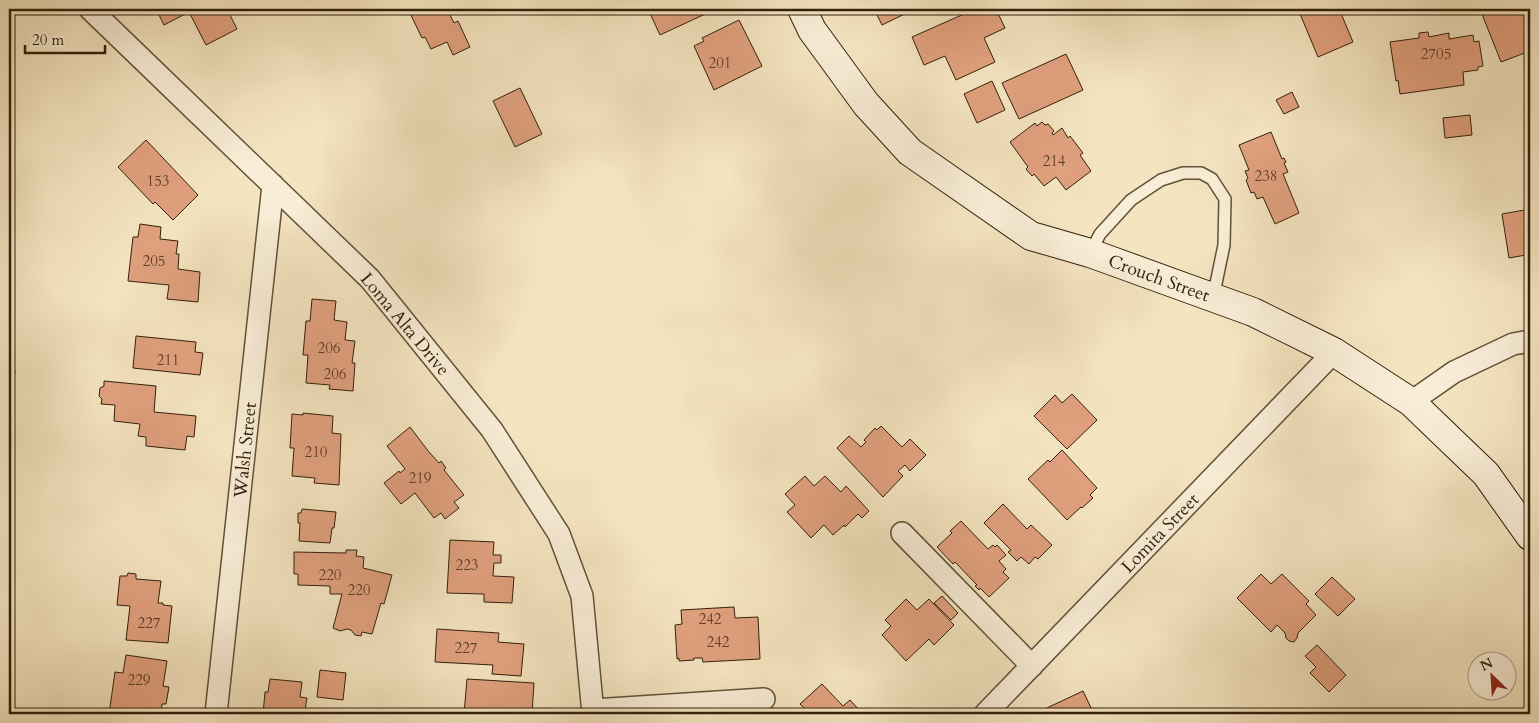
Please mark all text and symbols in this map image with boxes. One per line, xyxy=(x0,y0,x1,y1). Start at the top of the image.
scale bar xyxy=(25,22,105,54)
text: 20 m xyxy=(32,30,64,50)
house number: 2705 xyxy=(1421,44,1451,64)
house number: 201 xyxy=(708,53,732,73)
house number: 214 xyxy=(1042,151,1066,171)
house number: 238 xyxy=(1254,166,1278,186)
house number: 153 xyxy=(146,171,170,191)
street label: Crouch Street xyxy=(1105,249,1213,308)
house number: 205 xyxy=(142,251,166,271)
street label: Loma Alta Drive xyxy=(354,267,455,381)
house number: 206 xyxy=(317,338,341,358)
house number: 211 xyxy=(156,350,180,370)
house number: 206 xyxy=(323,364,347,384)
street label: Walsh Street xyxy=(228,401,263,500)
house number: 210 xyxy=(304,442,328,462)
house number: 219 xyxy=(408,468,432,488)
street label: Lomita Street xyxy=(1116,488,1205,579)
house number: 223 xyxy=(455,555,479,575)
house number: 220 xyxy=(318,565,342,585)
house number: 220 xyxy=(347,580,371,600)
house number: 242 xyxy=(698,609,722,629)
house number: 227 xyxy=(137,613,161,633)
house number: 242 xyxy=(706,632,730,652)
house number: 227 xyxy=(454,638,478,658)
north arrow xyxy=(1466,650,1516,700)
text: N xyxy=(1477,653,1496,676)
house number: 229 xyxy=(127,670,151,690)

